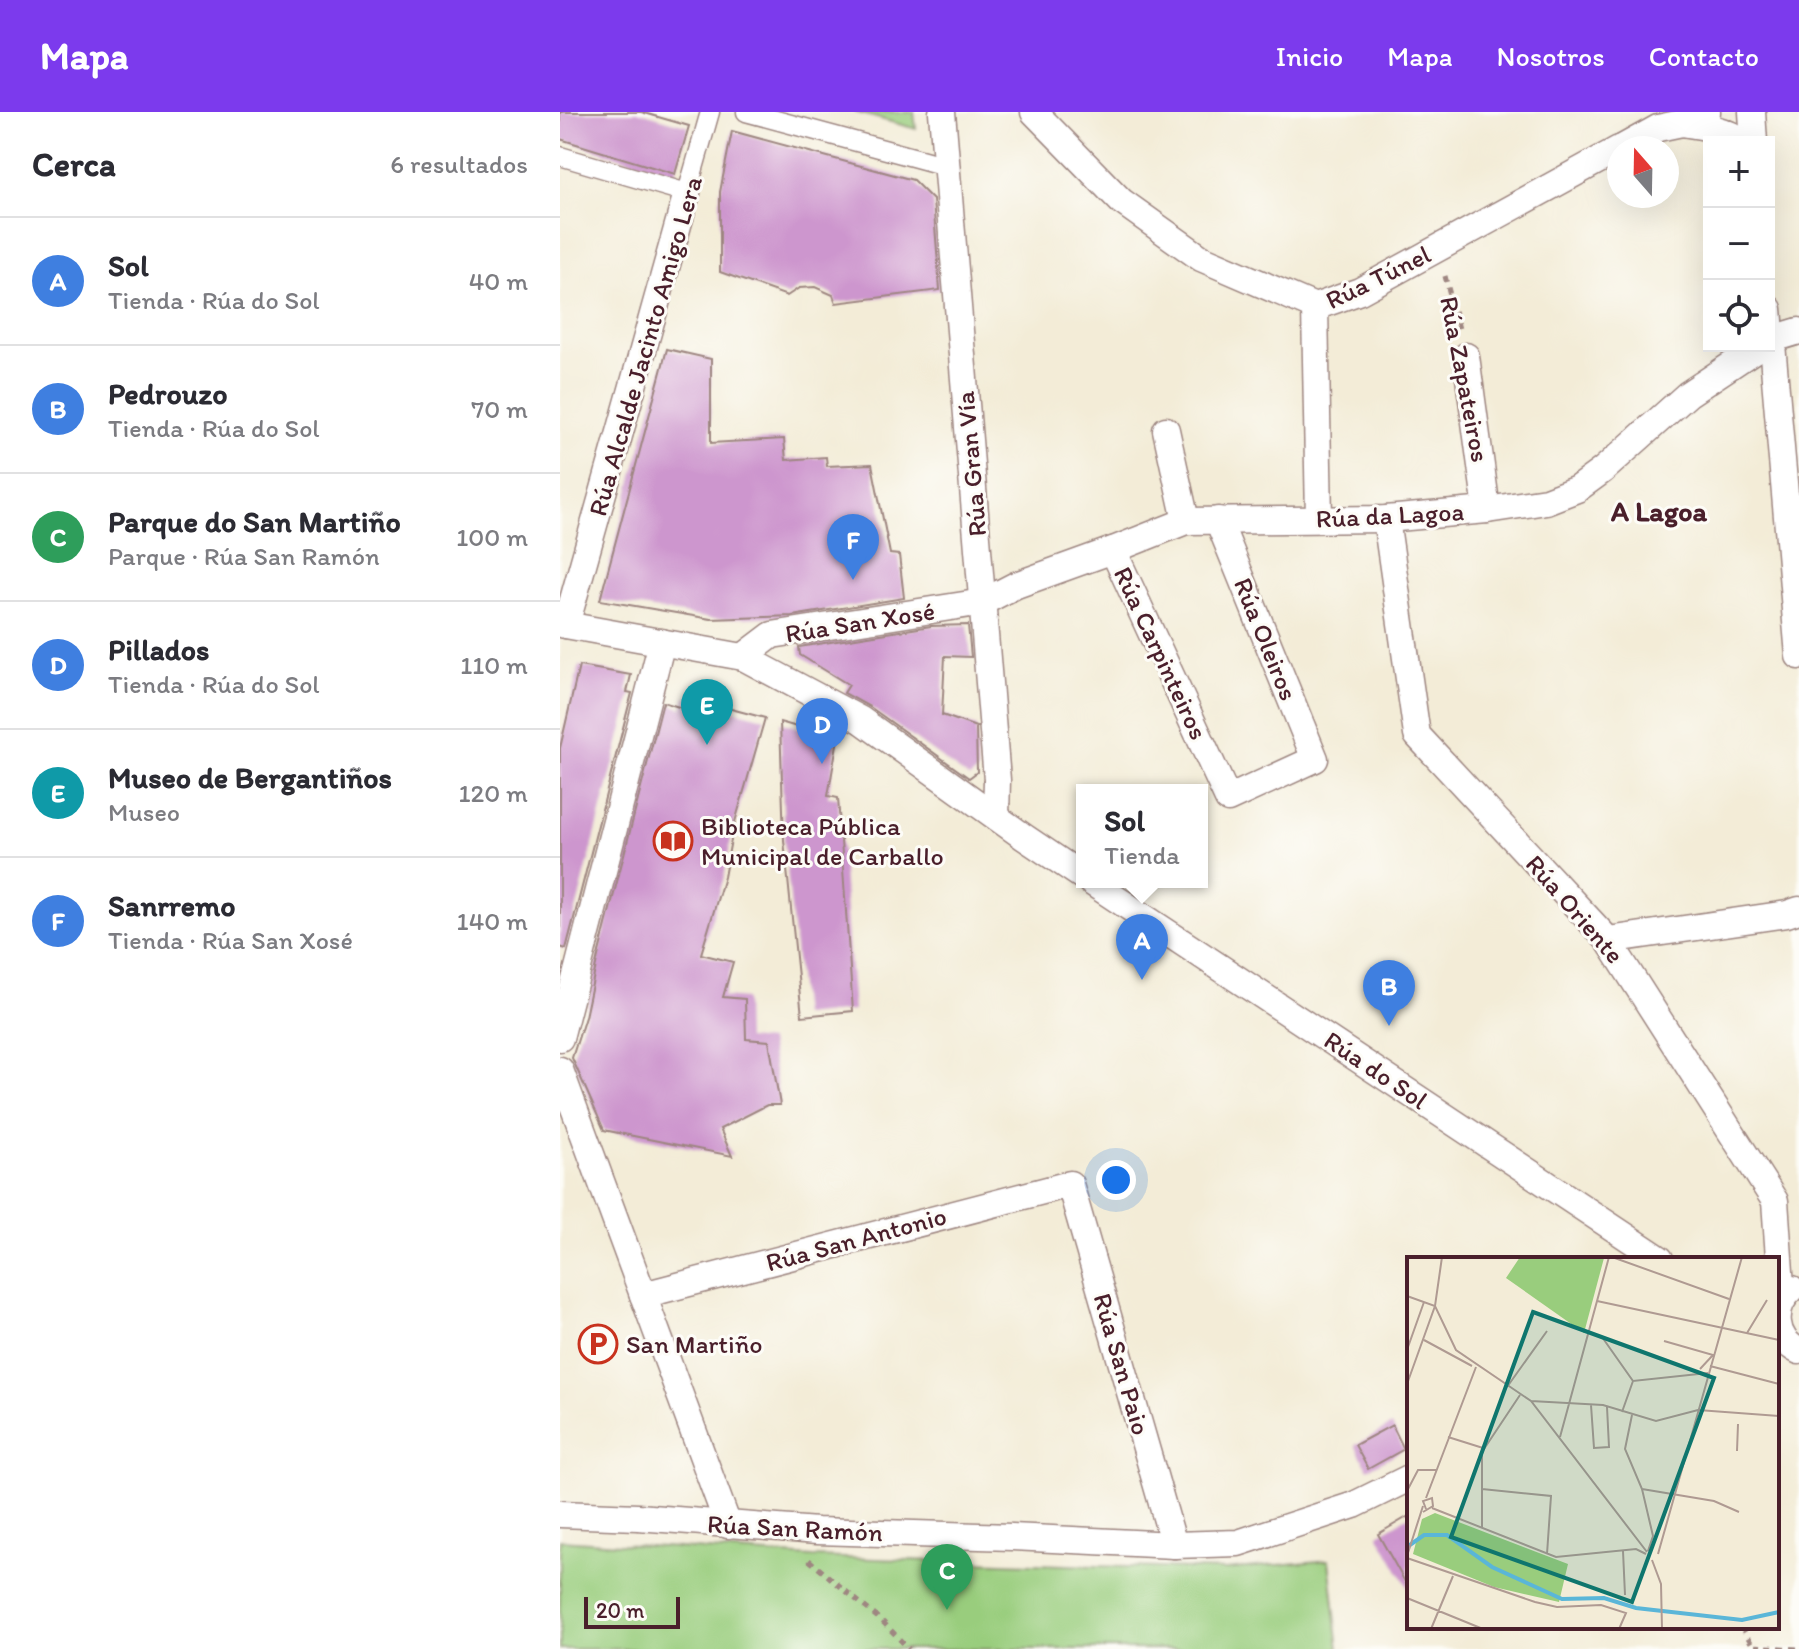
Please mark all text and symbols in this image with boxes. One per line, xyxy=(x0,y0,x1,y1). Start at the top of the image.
text: Mapa xyxy=(40,33,128,79)
text: Inicio xyxy=(1276,39,1343,73)
text: Mapa xyxy=(1387,39,1453,73)
text: Nosotros xyxy=(1497,39,1605,73)
text: Contacto xyxy=(1649,39,1759,73)
north arrow xyxy=(1607,136,1679,208)
map controls xyxy=(1703,136,1775,352)
button: + xyxy=(1703,136,1775,208)
text: Cerca xyxy=(32,144,116,185)
text: 6 resultados xyxy=(390,148,528,180)
street label: Rúa Alcalde Jacinto Amigo Lera xyxy=(581,172,709,520)
button: − xyxy=(1703,208,1775,280)
street label: Rúa Túnel xyxy=(1320,238,1436,316)
text: Sol xyxy=(108,247,149,284)
text: A xyxy=(50,265,66,297)
text: 40 m xyxy=(469,265,528,297)
button: locate xyxy=(1703,280,1775,352)
text: Tienda · Rúa do Sol xyxy=(108,284,320,316)
street label: Rúa Zapateiros xyxy=(1433,293,1497,465)
text: Pedrouzo xyxy=(108,375,228,412)
street label: Rúa Gran Vía xyxy=(949,390,993,538)
text: B xyxy=(50,393,66,425)
text: 70 m xyxy=(471,393,528,425)
text: Tienda · Rúa do Sol xyxy=(108,412,320,444)
district label: A Lagoa xyxy=(1610,494,1707,528)
street label: Rúa da Lagoa xyxy=(1315,495,1465,535)
text: Parque do San Martiño xyxy=(108,503,401,540)
pin: F xyxy=(827,514,879,580)
text: C xyxy=(50,521,66,553)
text: 100 m xyxy=(456,521,528,553)
text: Parque · Rúa San Ramón xyxy=(108,540,380,572)
street label: Rúa Carpinteiros xyxy=(1107,561,1215,745)
street label: Rúa Oleiros xyxy=(1227,573,1305,705)
street label: Rúa San Xosé xyxy=(783,594,937,650)
text: Pillados xyxy=(108,631,209,668)
text: D xyxy=(49,649,67,681)
text: 110 m xyxy=(460,649,528,681)
text: Tienda · Rúa do Sol xyxy=(108,668,320,700)
pin: E xyxy=(681,679,733,745)
pin: D xyxy=(796,698,848,764)
text: Museo de Bergantiños xyxy=(108,759,392,796)
text: E xyxy=(51,777,65,809)
text: 120 m xyxy=(459,777,528,809)
popup xyxy=(1076,784,1208,888)
text: Museo xyxy=(108,796,180,828)
text: Sol xyxy=(1104,802,1145,839)
place label: Biblioteca Pública Municipal de Carballo xyxy=(701,810,944,872)
library icon: Biblioteca Pública Municipal de Carballo xyxy=(652,820,694,862)
text: Tienda xyxy=(1104,839,1180,871)
street label: Rúa Oriente xyxy=(1519,848,1631,970)
text: Sanrremo xyxy=(108,887,235,924)
text: F xyxy=(51,905,65,937)
text: 140 m xyxy=(457,905,528,937)
pin: A xyxy=(1116,914,1168,980)
text: Tienda · Rúa San Xosé xyxy=(108,924,353,956)
pin: B xyxy=(1363,960,1415,1026)
street label: Rúa do Sol xyxy=(1318,1024,1434,1116)
your location xyxy=(1096,1160,1136,1200)
street label: Rúa San Antonio xyxy=(762,1200,950,1278)
inset map xyxy=(1407,1257,1779,1629)
street label: Rúa San Paio xyxy=(1086,1289,1158,1439)
parking icon: San Martiño xyxy=(577,1323,619,1365)
place label: San Martiño xyxy=(626,1328,763,1360)
street label: Rúa San Ramón xyxy=(706,1507,884,1549)
pin: C xyxy=(921,1544,973,1610)
scale bar xyxy=(584,1593,680,1629)
text: 20 m xyxy=(596,1597,645,1624)

